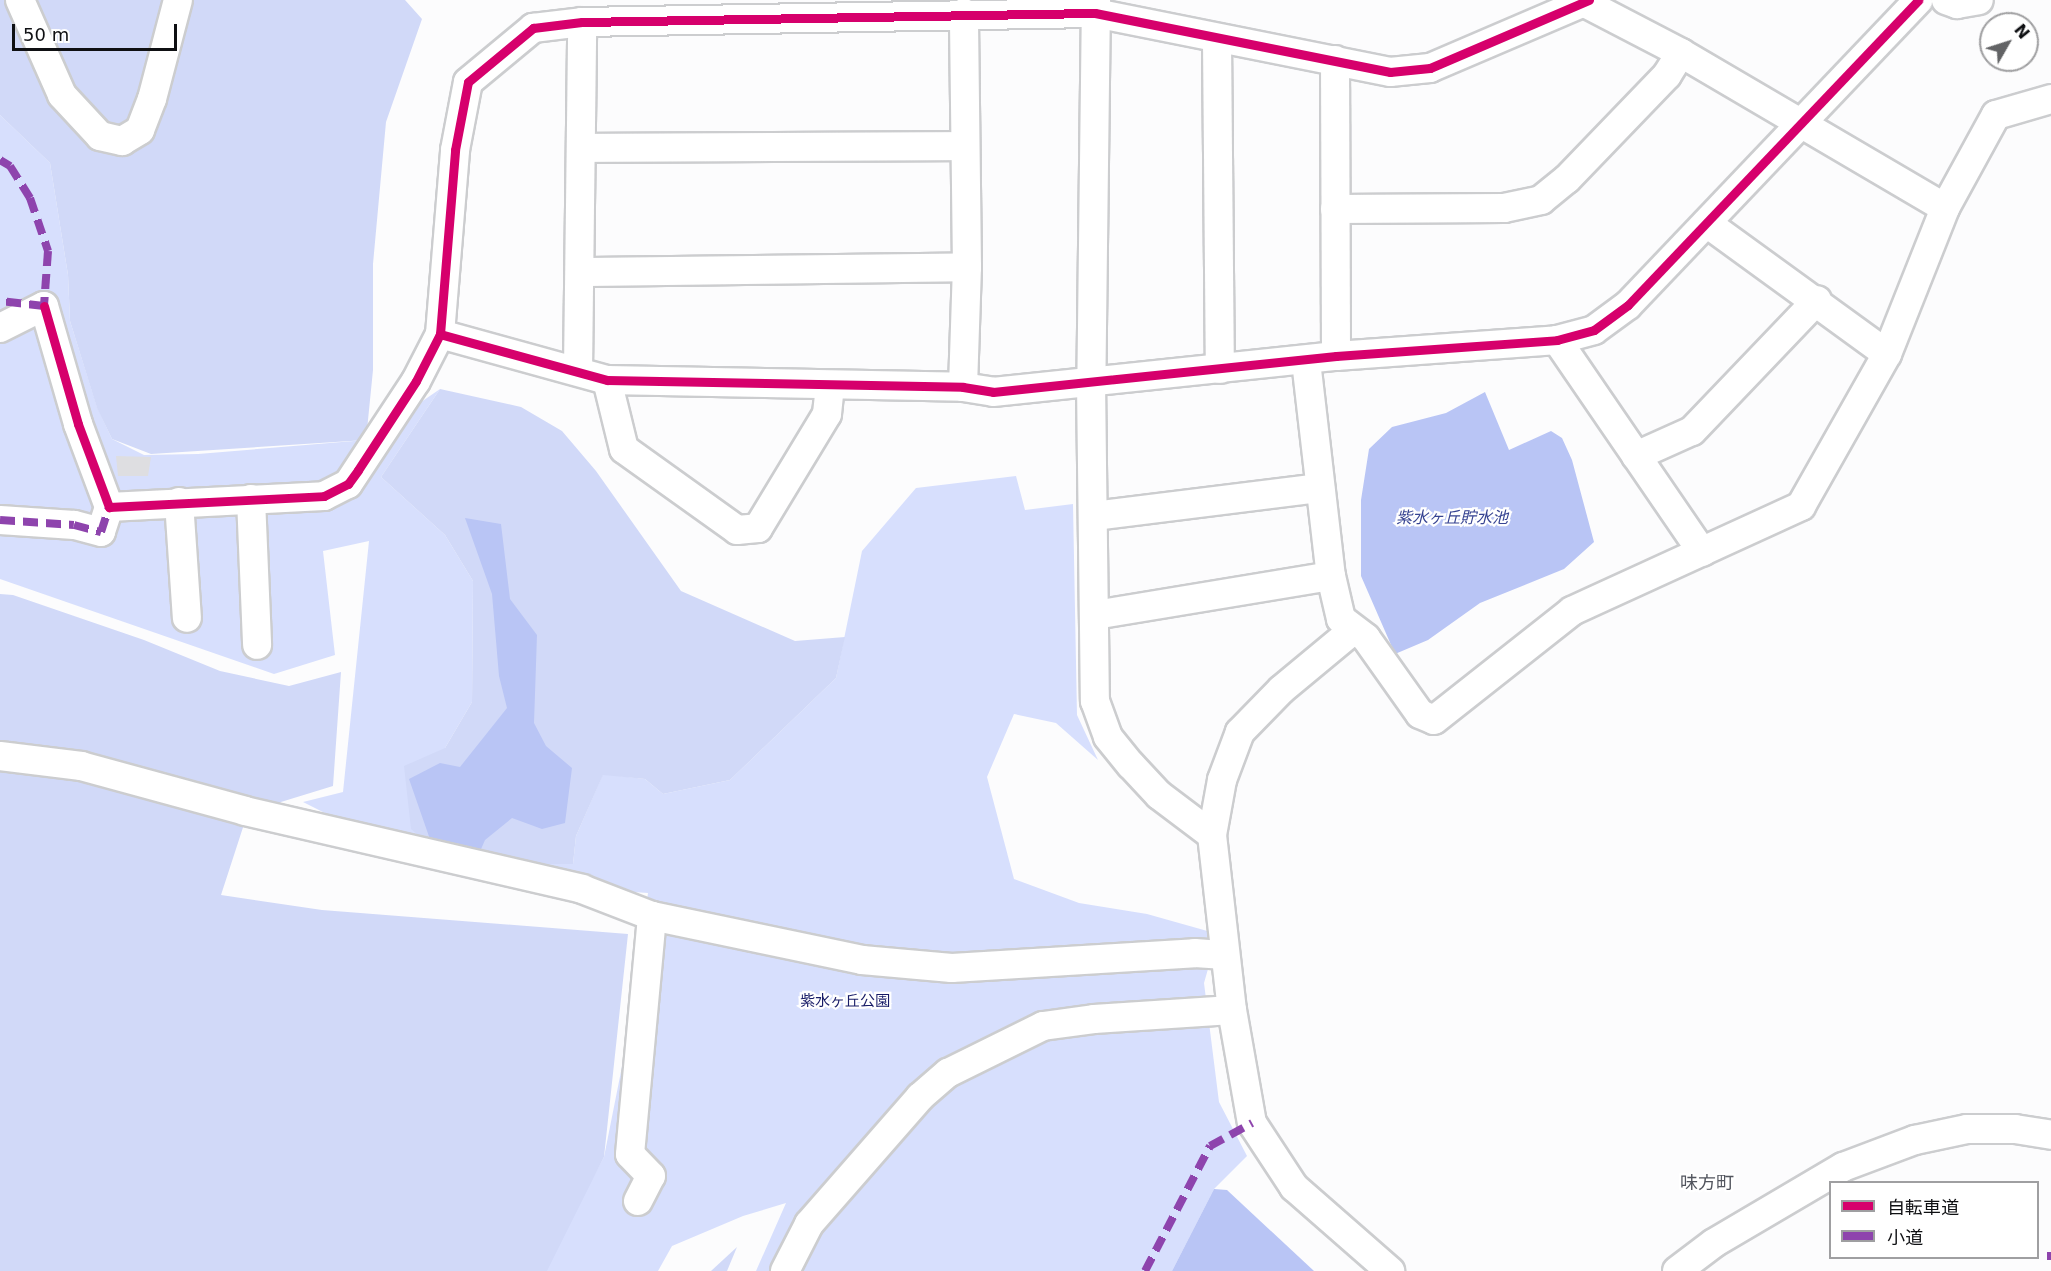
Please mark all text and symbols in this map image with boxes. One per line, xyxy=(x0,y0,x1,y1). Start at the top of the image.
scale bar xyxy=(15,12,180,50)
north arrow xyxy=(1979,12,2039,72)
text: N xyxy=(2010,20,2033,43)
text: 50 m xyxy=(23,24,69,45)
water label: 紫水ヶ丘貯水池 xyxy=(1396,508,1508,528)
park label: 紫水ヶ丘公園 xyxy=(800,993,890,1011)
district label: 味方町 xyxy=(1680,1172,1734,1194)
legend xyxy=(1829,1181,2039,1259)
text: 自転車道 xyxy=(1887,1197,1959,1218)
text: 小道 xyxy=(1887,1227,1923,1248)

